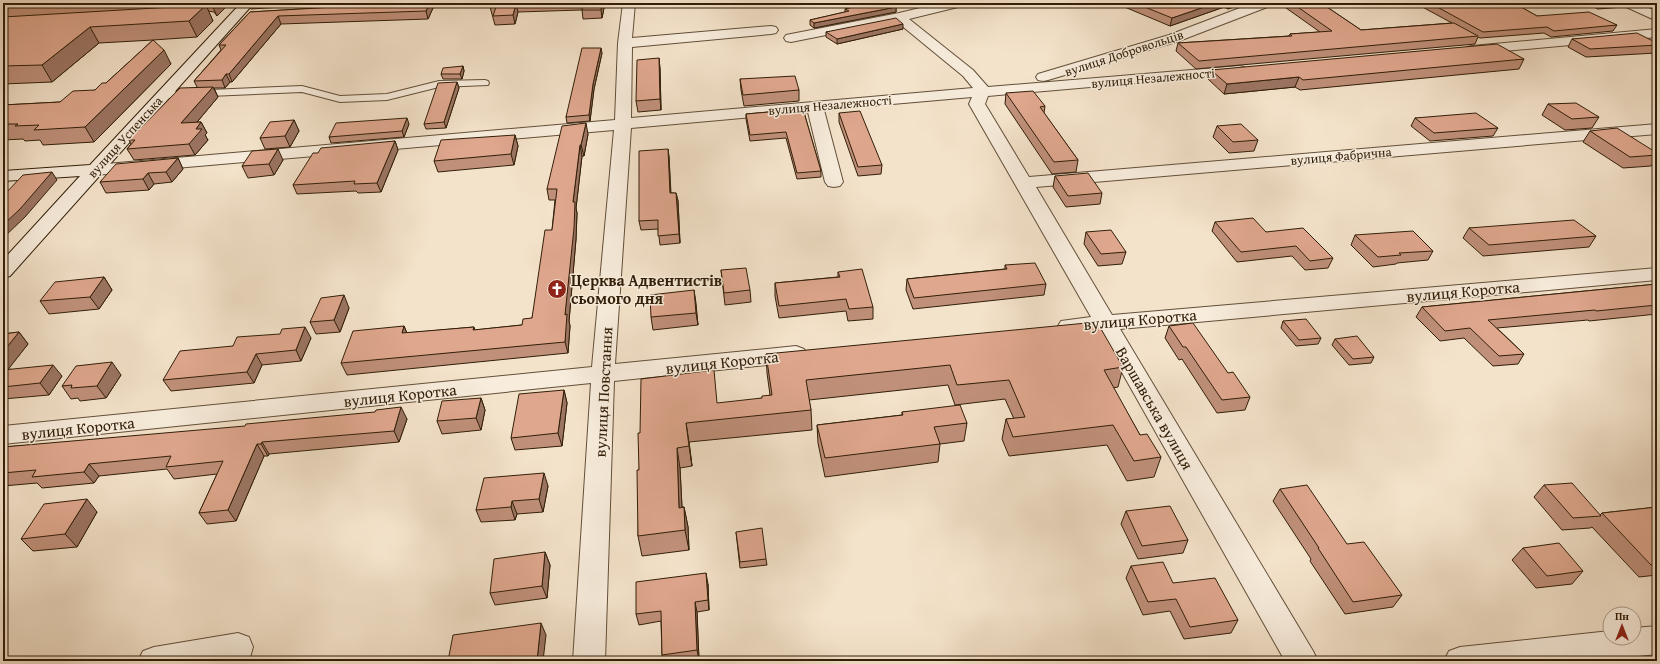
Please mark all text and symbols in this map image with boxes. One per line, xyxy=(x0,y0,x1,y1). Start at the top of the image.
street label: вулиця Добровольців xyxy=(1062,25,1186,81)
street label: вулиця Незалежності xyxy=(1090,63,1216,93)
street label: вулиця Незалежності xyxy=(767,90,893,120)
street label: вулиця Успенська xyxy=(83,91,167,182)
street label: вулиця Фабрична xyxy=(1290,142,1393,170)
place label: Церква Адвентистів сьомого дня xyxy=(571,268,722,310)
street label: вулиця Коротка xyxy=(1405,274,1521,308)
church icon: Церква Адвентистів сьомого дня xyxy=(546,278,568,300)
street label: вулиця Коротка xyxy=(1082,302,1198,336)
street label: вулиця Повстання xyxy=(588,326,618,458)
street label: Варшавська вулиця xyxy=(1110,342,1200,474)
street label: вулиця Коротка xyxy=(664,344,780,380)
street label: вулиця Коротка xyxy=(342,377,458,413)
street label: вулиця Коротка xyxy=(20,410,136,446)
north arrow xyxy=(1602,606,1642,646)
text: Пн xyxy=(1615,608,1629,624)

